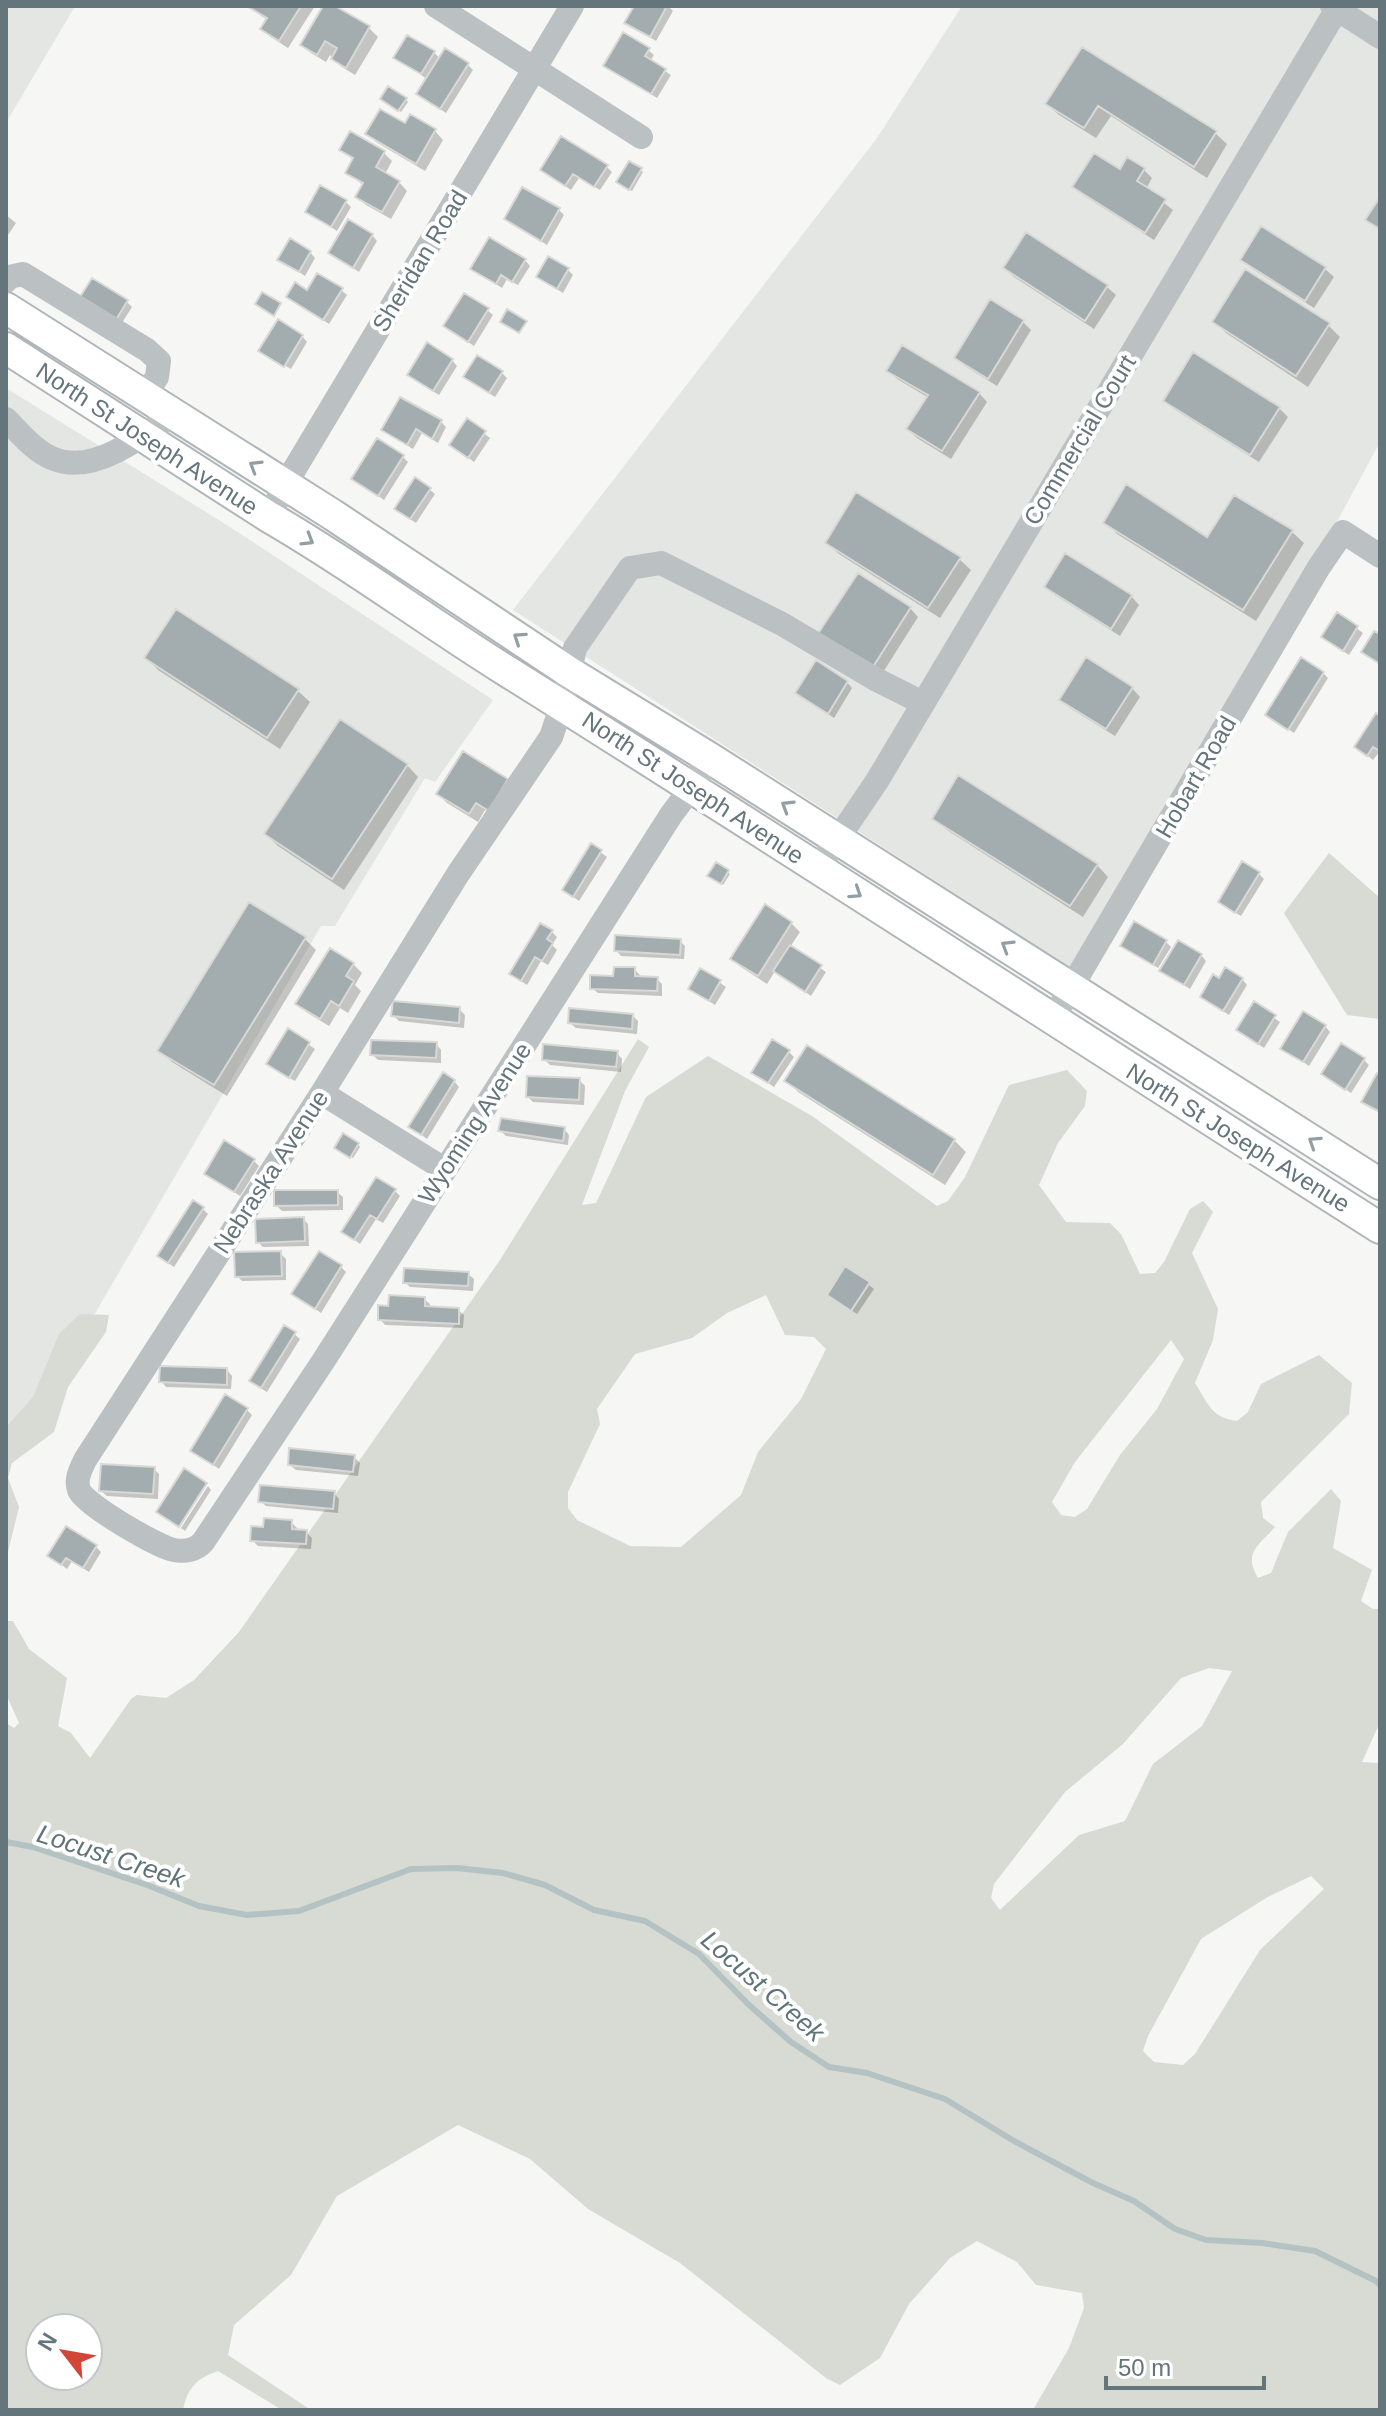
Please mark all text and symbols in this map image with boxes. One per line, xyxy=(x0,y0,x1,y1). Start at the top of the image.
street label: Sheridan Road xyxy=(367,185,472,336)
street label: Commercial Court xyxy=(1018,350,1141,530)
street label: North St Joseph Avenue xyxy=(32,357,263,520)
one-way arrow xyxy=(249,461,263,476)
one-way arrow xyxy=(299,531,314,546)
one-way arrow xyxy=(514,633,528,648)
street label: North St Joseph Avenue xyxy=(578,706,809,869)
street label: Hobart Road xyxy=(1150,711,1241,842)
one-way arrow xyxy=(781,801,796,816)
one-way arrow xyxy=(848,883,862,898)
one-way arrow xyxy=(1001,940,1015,955)
street label: Wyoming Avenue xyxy=(413,1037,537,1208)
street label: North St Joseph Avenue xyxy=(1122,1058,1355,1217)
street label: Nebraska Avenue xyxy=(208,1085,333,1258)
one-way arrow xyxy=(1308,1137,1323,1152)
water label: Locust Creek xyxy=(34,1818,190,1895)
water label: Locust Creek xyxy=(695,1924,832,2049)
north arrow xyxy=(24,2312,104,2392)
text: N xyxy=(32,2329,62,2355)
scale bar xyxy=(1106,2340,1264,2390)
text: 50 m xyxy=(1118,2354,1171,2381)

